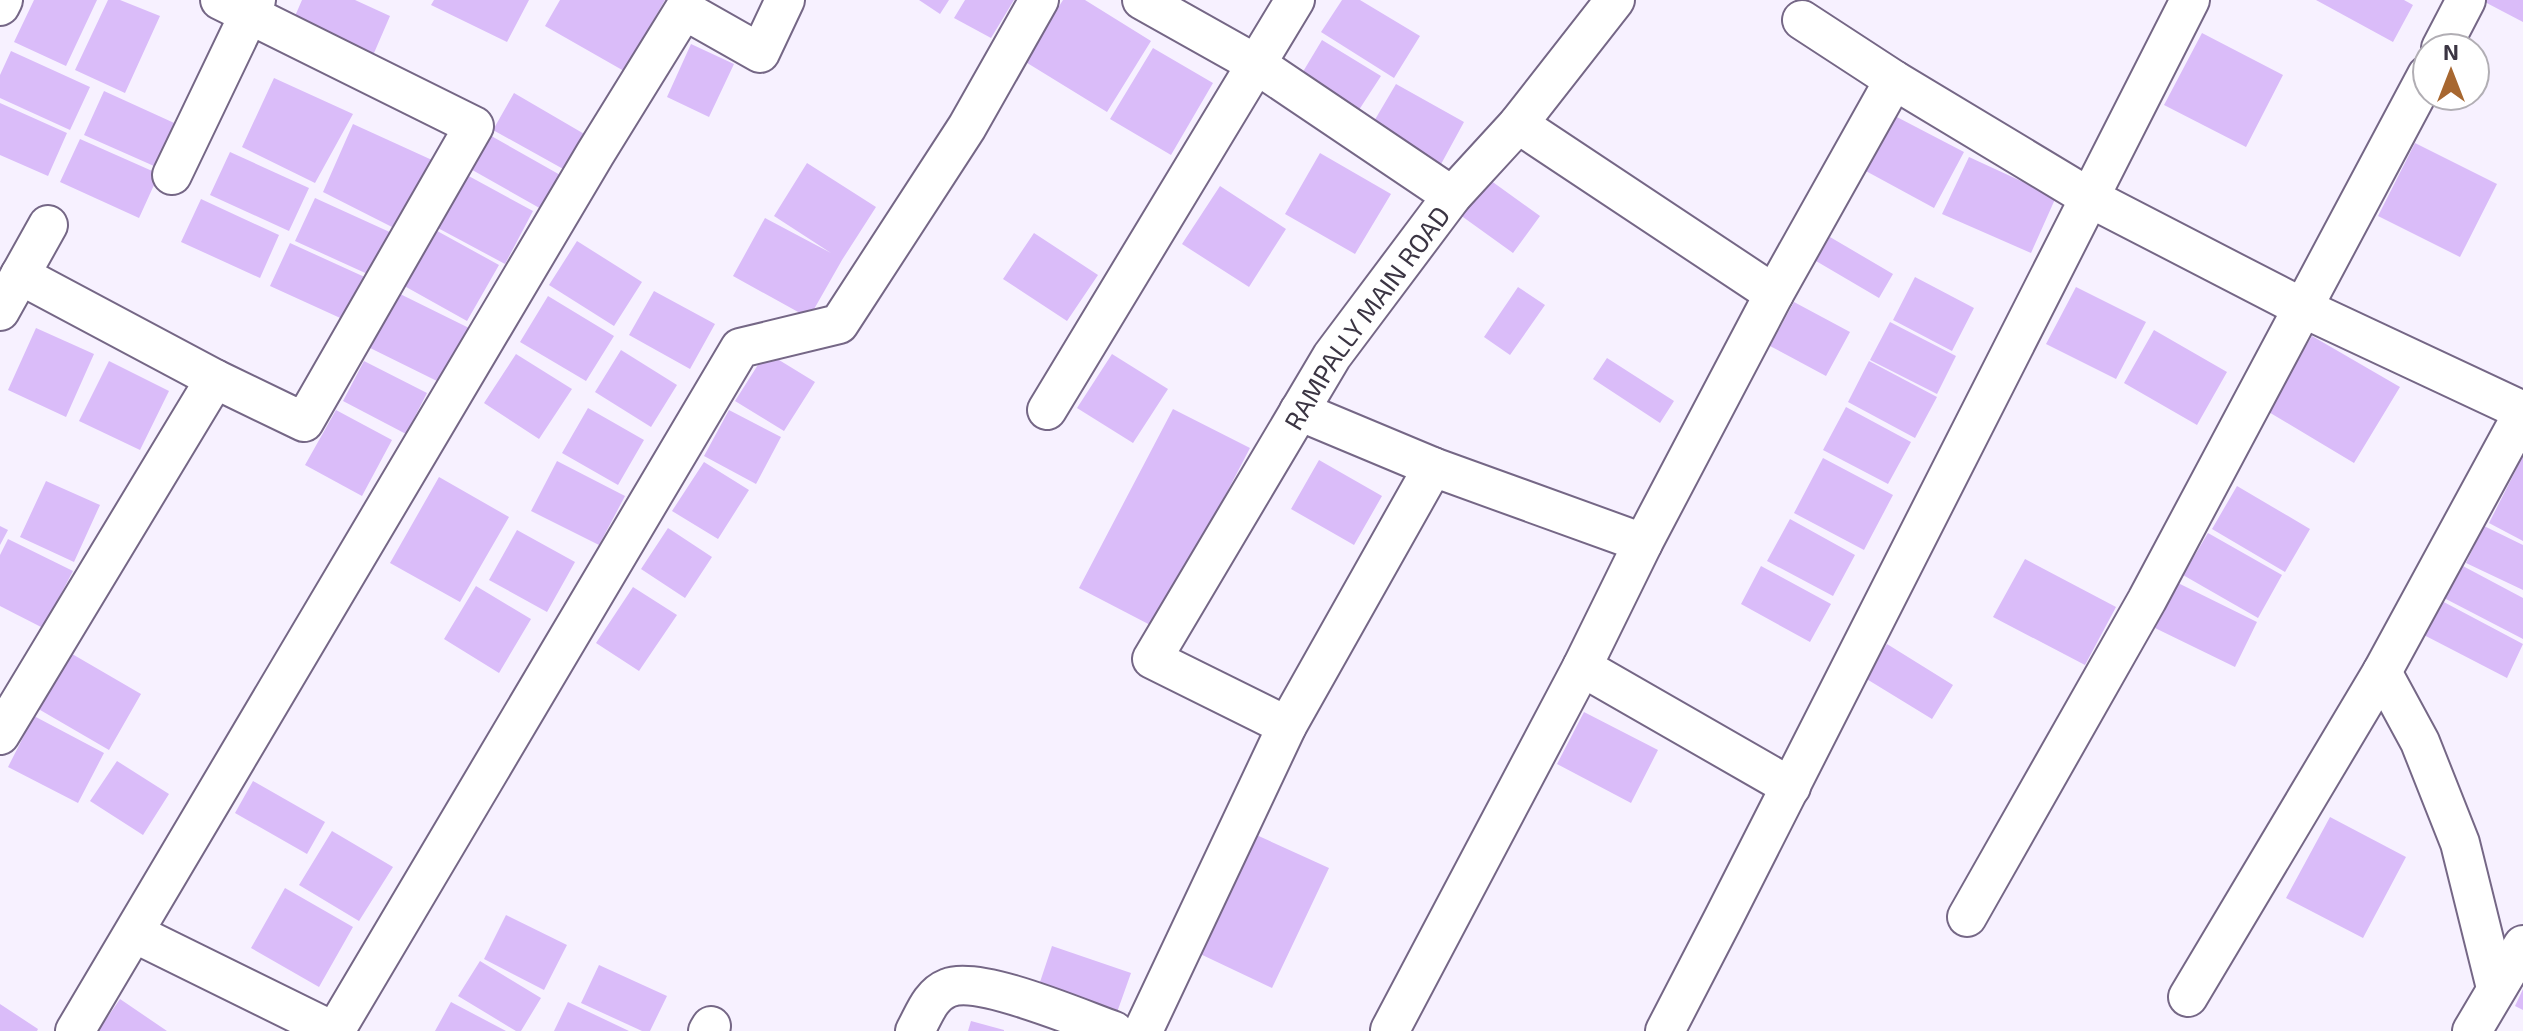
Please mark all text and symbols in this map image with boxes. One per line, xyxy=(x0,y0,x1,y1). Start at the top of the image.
north arrow xyxy=(2411,32,2491,112)
text: N xyxy=(2443,38,2459,64)
street label: RAMPALLY MAIN ROAD xyxy=(1277,199,1455,435)

